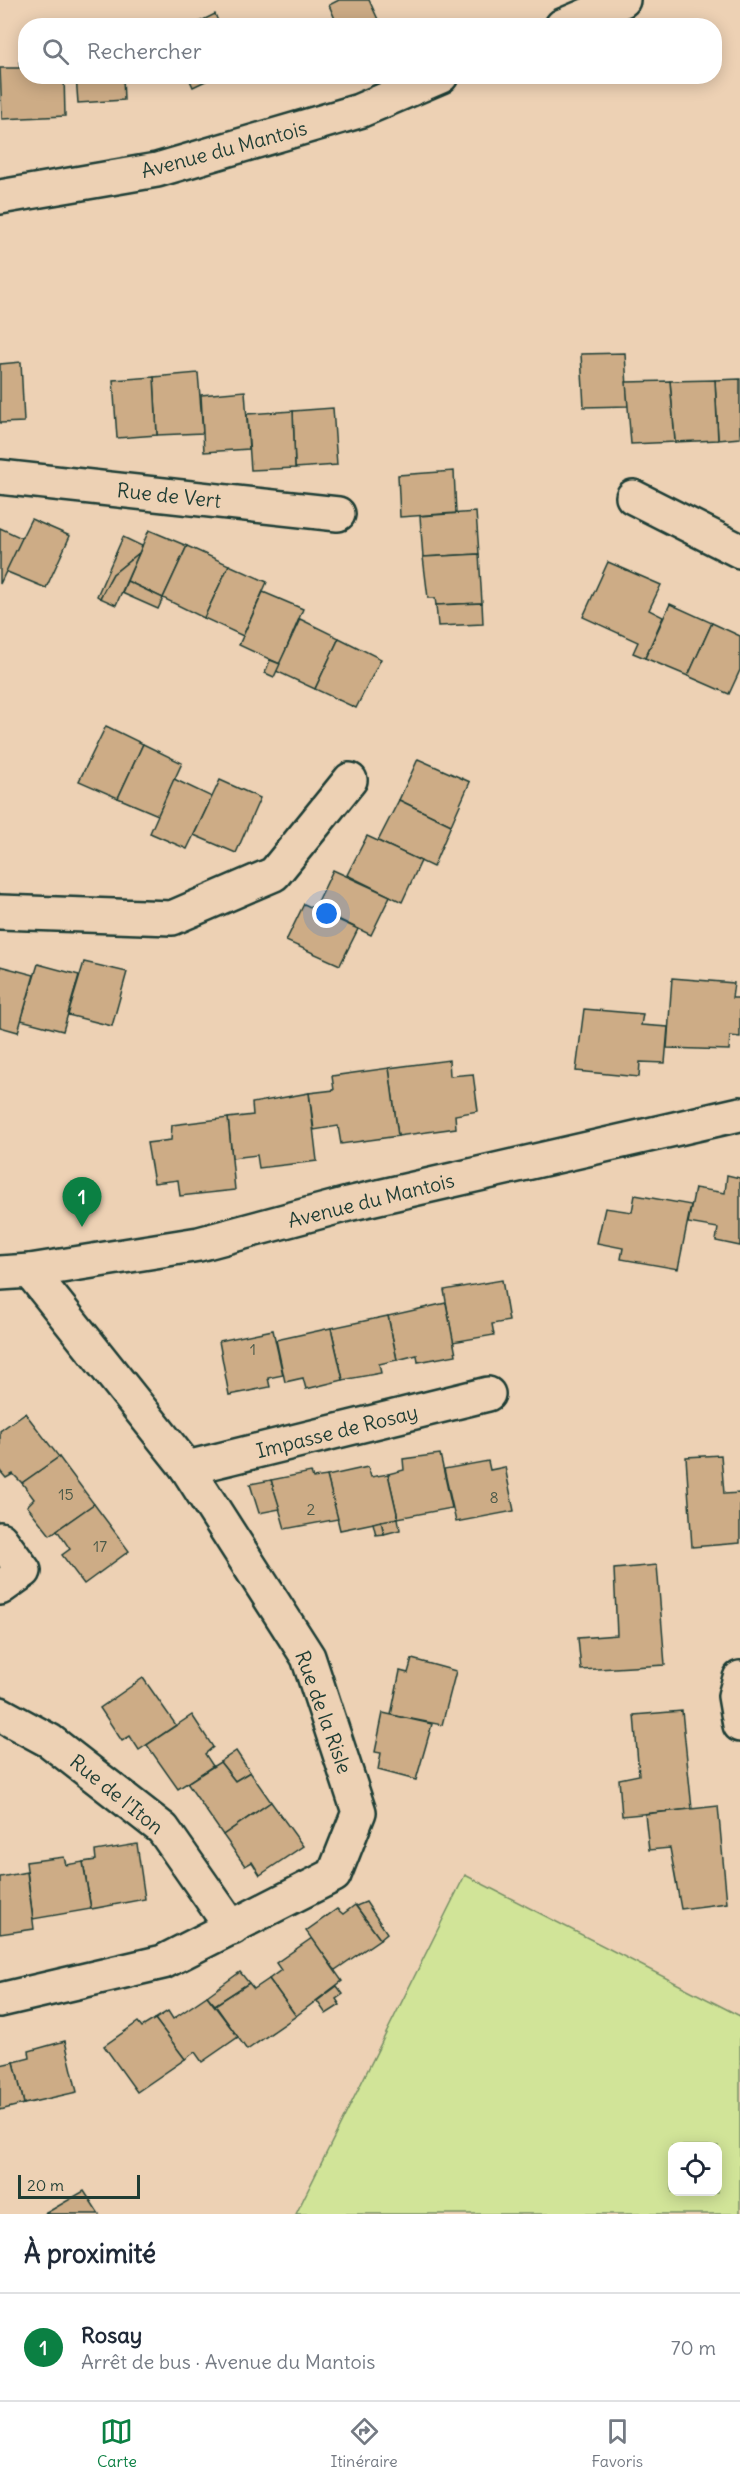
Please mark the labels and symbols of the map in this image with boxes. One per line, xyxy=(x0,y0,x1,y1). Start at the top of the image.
street label: Avenue du Mantois xyxy=(138,115,310,183)
street label: Rue de Vert xyxy=(116,477,222,513)
your location xyxy=(312,899,341,928)
street label: Avenue du Mantois xyxy=(285,1167,457,1233)
pin: 1 xyxy=(62,1178,101,1227)
house number: 1 xyxy=(250,1339,256,1359)
street label: Impasse de Rosay xyxy=(254,1399,420,1463)
house number: 15 xyxy=(58,1484,74,1504)
house number: 8 xyxy=(489,1487,499,1507)
house number: 2 xyxy=(307,1499,316,1519)
house number: 17 xyxy=(93,1536,107,1556)
street label: Rue de la Risle xyxy=(290,1647,358,1777)
street label: Rue de l'Iton xyxy=(65,1749,169,1839)
scale bar xyxy=(18,2172,140,2200)

